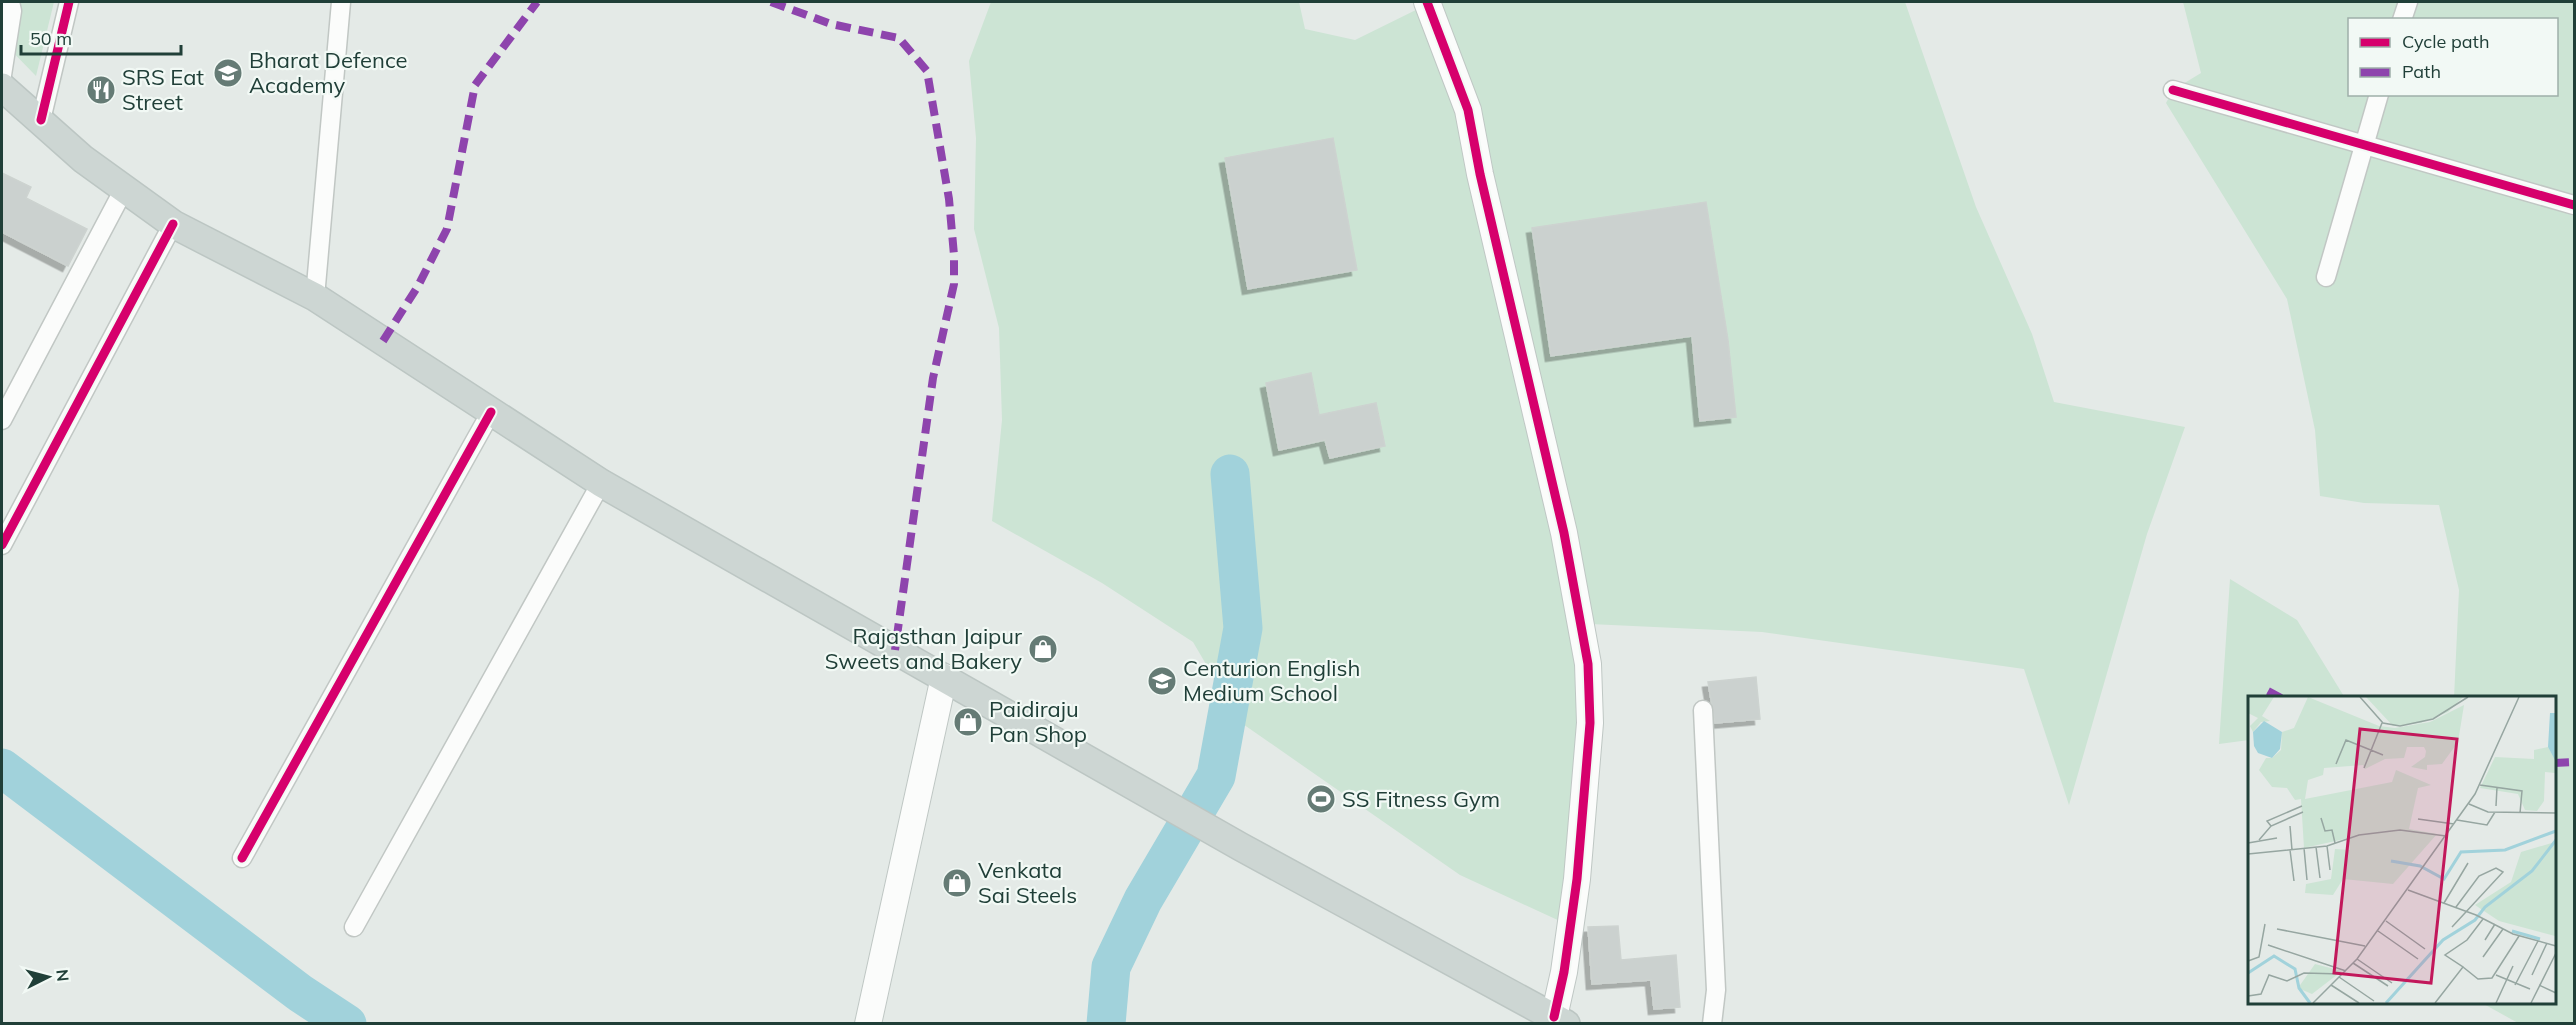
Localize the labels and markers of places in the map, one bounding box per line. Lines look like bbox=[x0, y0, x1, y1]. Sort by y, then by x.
place label: Bharat Defence Academy bbox=[249, 46, 408, 99]
school or university icon: Bharat Defence Academy bbox=[212, 57, 244, 89]
place label: SRS Eat Street bbox=[122, 63, 204, 116]
restaurant icon: SRS Eat Street bbox=[85, 74, 117, 106]
place label: Rajasthan Jaipur Sweets and Bakery bbox=[825, 622, 1022, 675]
shop icon: Rajasthan Jaipur Sweets and Bakery bbox=[1027, 633, 1059, 665]
place label: Centurion English Medium School bbox=[1183, 654, 1360, 707]
school or university icon: Centurion English Medium School bbox=[1146, 665, 1178, 697]
place label: Paidiraju Pan Shop bbox=[989, 695, 1087, 748]
shop icon: Paidiraju Pan Shop bbox=[952, 706, 984, 738]
sports icon: SS Fitness Gym bbox=[1305, 783, 1337, 815]
place label: SS Fitness Gym bbox=[1342, 785, 1500, 813]
place label: Venkata Sai Steels bbox=[978, 856, 1077, 909]
shop icon: Venkata Sai Steels bbox=[941, 867, 973, 899]

